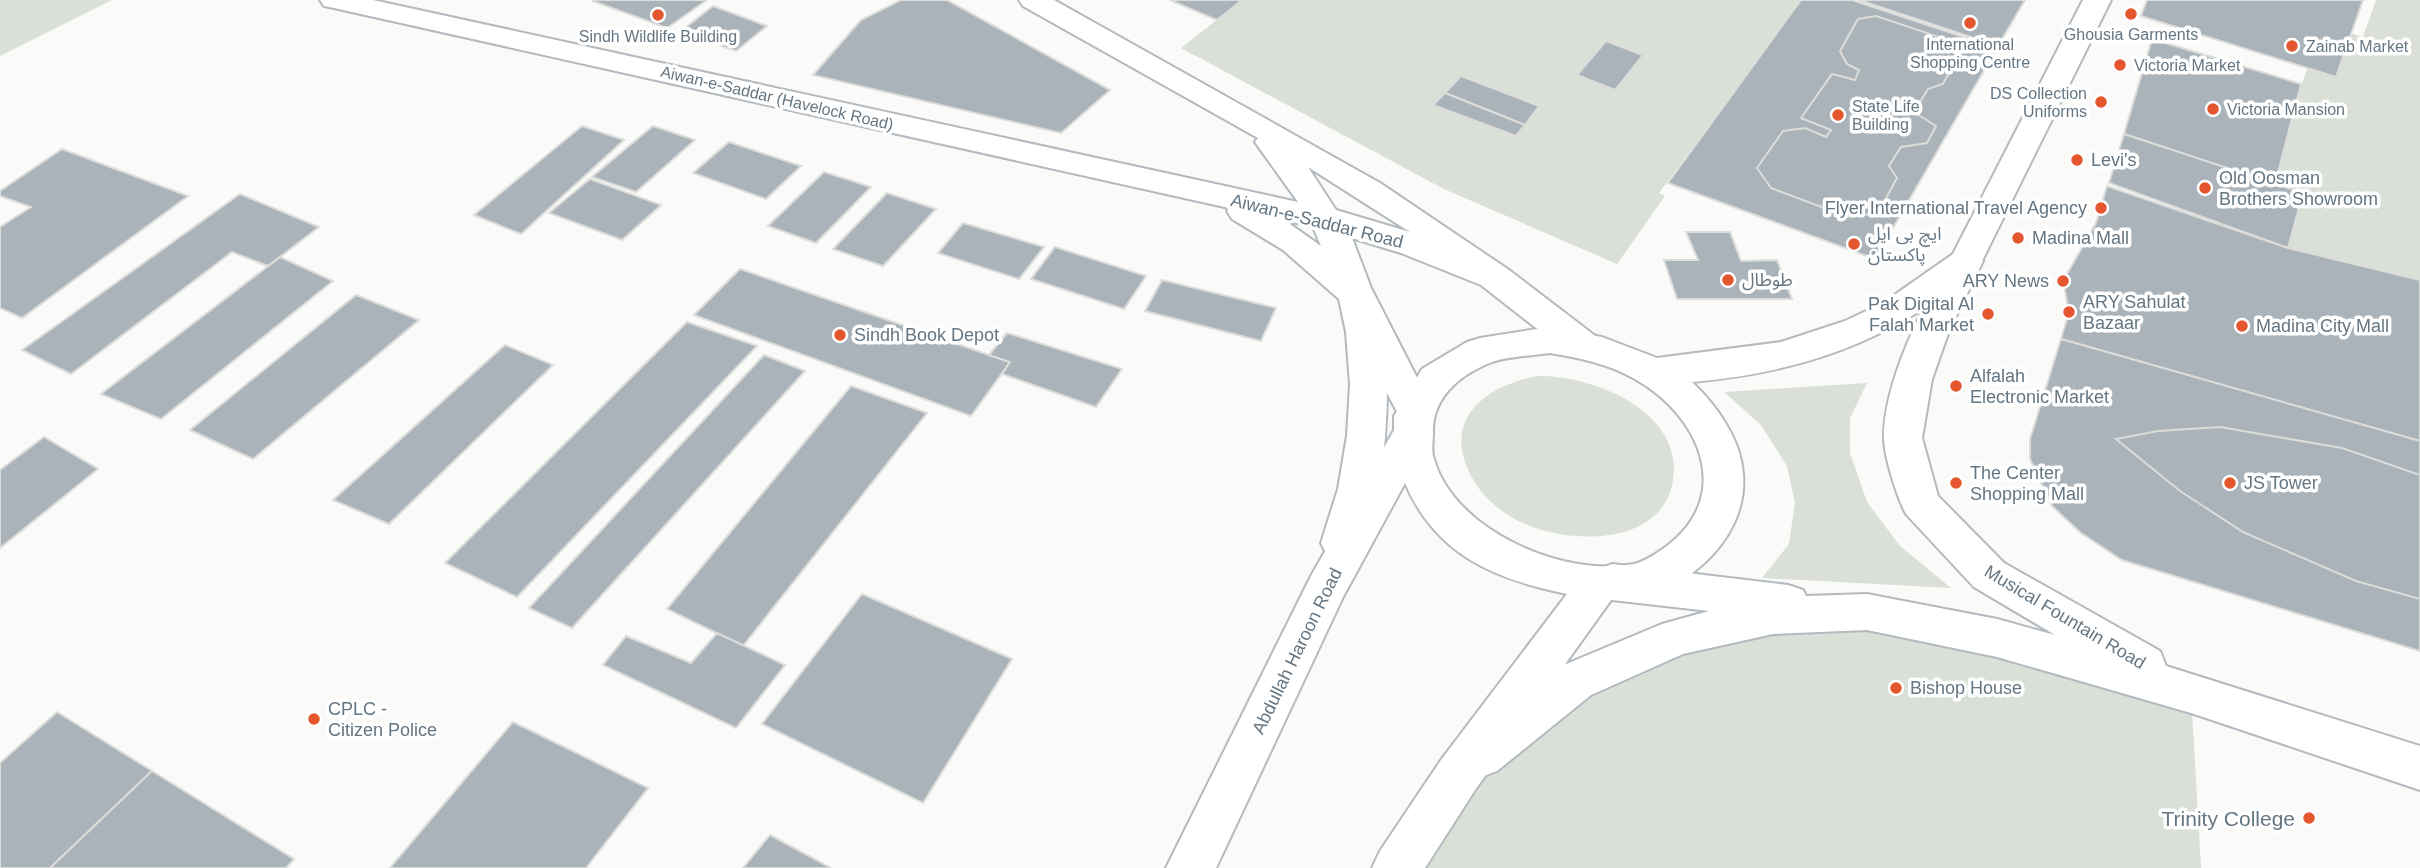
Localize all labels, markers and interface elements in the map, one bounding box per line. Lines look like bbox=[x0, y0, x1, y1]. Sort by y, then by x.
marker: Ghousia Garments bbox=[2123, 6, 2139, 22]
marker: Sindh Wildlife Building bbox=[650, 7, 666, 23]
marker: International Shopping Centre bbox=[1962, 15, 1978, 31]
place label: Ghousia Garments bbox=[2064, 26, 2198, 43]
place label: Sindh Wildlife Building bbox=[579, 28, 737, 45]
place label: International Shopping Centre bbox=[1910, 36, 2030, 71]
marker: Zainab Market bbox=[2284, 38, 2300, 54]
place label: Zainab Market bbox=[2306, 38, 2409, 55]
marker: Victoria Market bbox=[2112, 57, 2128, 73]
place label: Victoria Market bbox=[2134, 57, 2241, 74]
street label: Aiwan-e-Saddar (Havelock Road) bbox=[659, 63, 895, 133]
place label: DS Collection Uniforms bbox=[1990, 85, 2087, 120]
marker: DS Collection Uniforms bbox=[2093, 94, 2109, 110]
place label: State Life Building bbox=[1852, 98, 1920, 133]
marker: Victoria Mansion bbox=[2205, 101, 2221, 117]
place label: Victoria Mansion bbox=[2227, 101, 2345, 118]
marker: State Life Building bbox=[1830, 107, 1846, 123]
place label: Levi's bbox=[2091, 150, 2136, 170]
marker: Levi's bbox=[2069, 152, 2085, 168]
place label: Old Oosman Brothers Showroom bbox=[2219, 168, 2378, 209]
marker: Old Oosman Brothers Showroom bbox=[2197, 180, 2213, 196]
street label: Aiwan-e-Saddar Road bbox=[1229, 190, 1405, 252]
place label: Flyer International Travel Agency bbox=[1825, 198, 2087, 218]
marker: Flyer International Travel Agency bbox=[2093, 200, 2109, 216]
place label: ایچ بی ایل پاکستان bbox=[1868, 224, 1942, 266]
place label: Madina Mall bbox=[2032, 228, 2129, 248]
marker: Madina Mall bbox=[2010, 230, 2026, 246]
marker: ایچ بی ایل پاکستان bbox=[1846, 236, 1862, 252]
place label: طوطال bbox=[1742, 270, 1793, 291]
place label: ARY News bbox=[1963, 271, 2049, 291]
marker: طوطال bbox=[1720, 272, 1736, 288]
marker: ARY News bbox=[2055, 273, 2071, 289]
place label: ARY Sahulat Bazaar bbox=[2083, 292, 2185, 333]
place label: Pak Digital Al Falah Market bbox=[1868, 294, 1974, 335]
marker: ARY Sahulat Bazaar bbox=[2061, 304, 2077, 320]
marker: Pak Digital Al Falah Market bbox=[1980, 306, 1996, 322]
place label: Madina City Mall bbox=[2256, 316, 2389, 336]
marker: Madina City Mall bbox=[2234, 318, 2250, 334]
place label: Sindh Book Depot bbox=[854, 325, 999, 345]
marker: Sindh Book Depot bbox=[832, 327, 848, 343]
place label: Alfalah Electronic Market bbox=[1970, 366, 2109, 407]
marker: Alfalah Electronic Market bbox=[1948, 378, 1964, 394]
place label: The Center Shopping Mall bbox=[1970, 463, 2084, 504]
place label: JS Tower bbox=[2244, 473, 2318, 493]
marker: The Center Shopping Mall bbox=[1948, 475, 1964, 491]
marker: JS Tower bbox=[2222, 475, 2238, 491]
street label: Musical Fountain Road bbox=[1981, 561, 2149, 673]
street label: Abdullah Haroon Road bbox=[1248, 565, 1346, 737]
place label: Bishop House bbox=[1910, 678, 2022, 698]
marker: Bishop House bbox=[1888, 680, 1904, 696]
place label: CPLC - Citizen Police bbox=[328, 699, 437, 740]
marker: CPLC - Citizen Police bbox=[306, 711, 322, 727]
place label: Trinity College bbox=[2162, 807, 2295, 830]
marker: Trinity College bbox=[2301, 810, 2317, 826]

